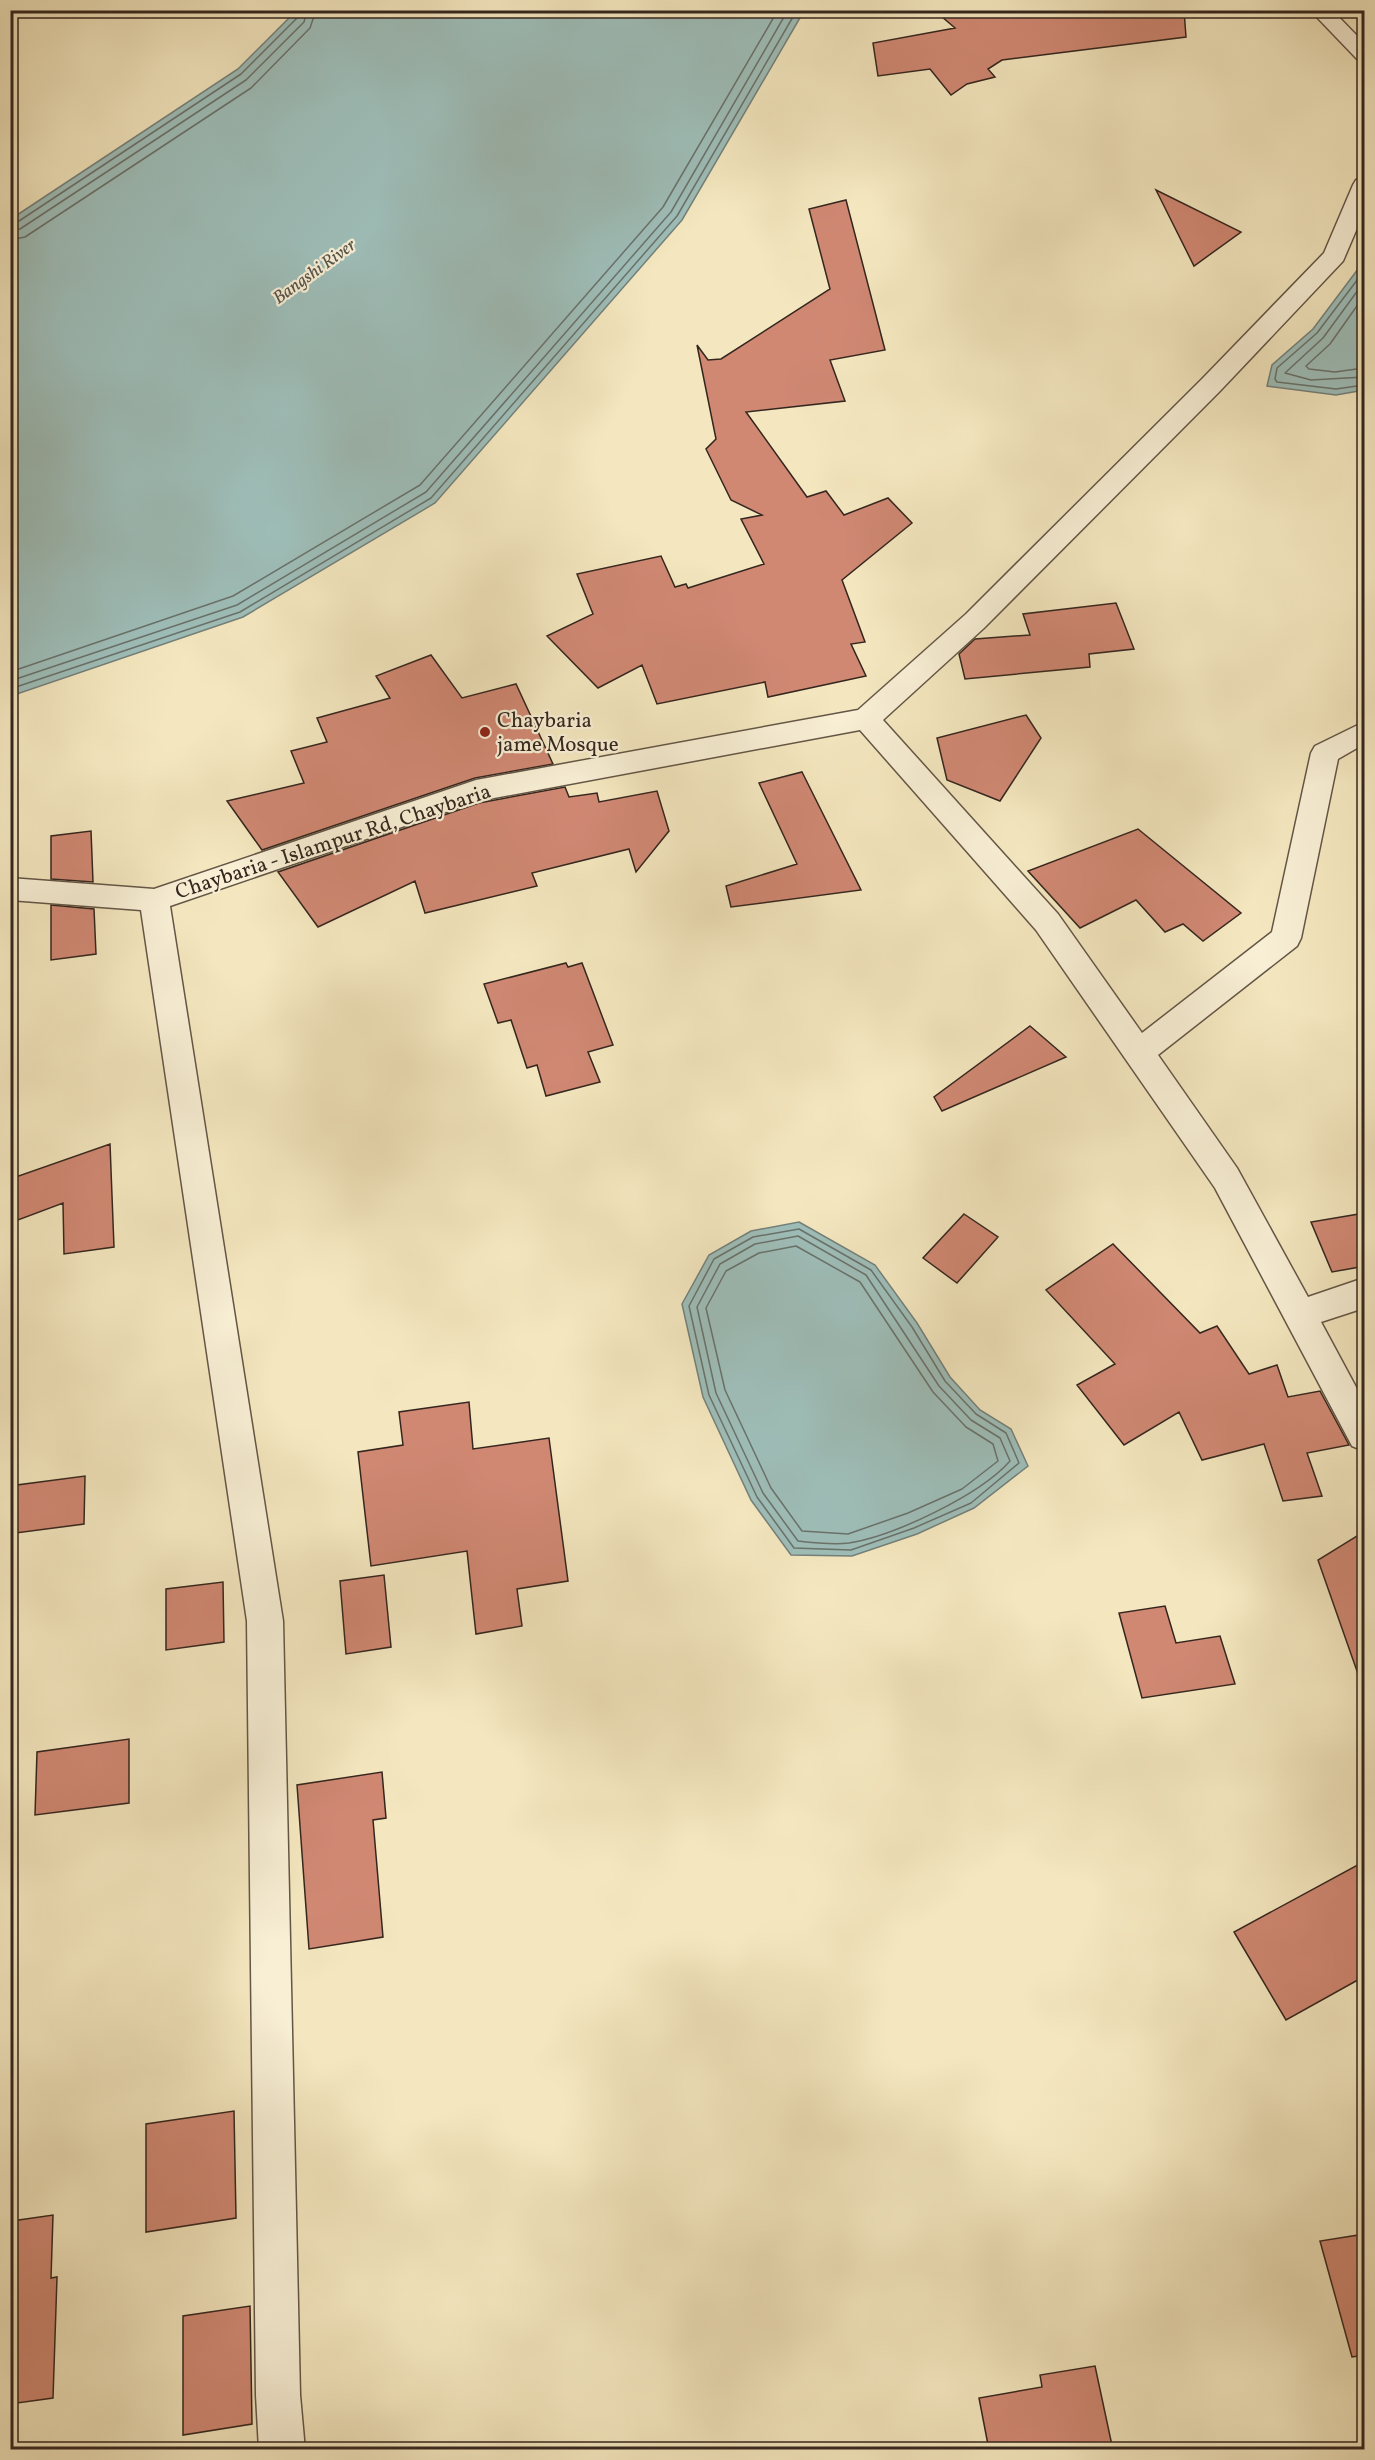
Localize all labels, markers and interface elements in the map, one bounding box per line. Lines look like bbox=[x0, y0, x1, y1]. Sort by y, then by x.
water label: Bangshi River bbox=[268, 233, 362, 311]
place label: Chaybaria jame Mosque bbox=[497, 707, 619, 760]
marker: Chaybaria jame Mosque bbox=[478, 725, 492, 739]
street label: Chaybaria - Islampur Rd, Chaybaria bbox=[172, 778, 495, 907]

